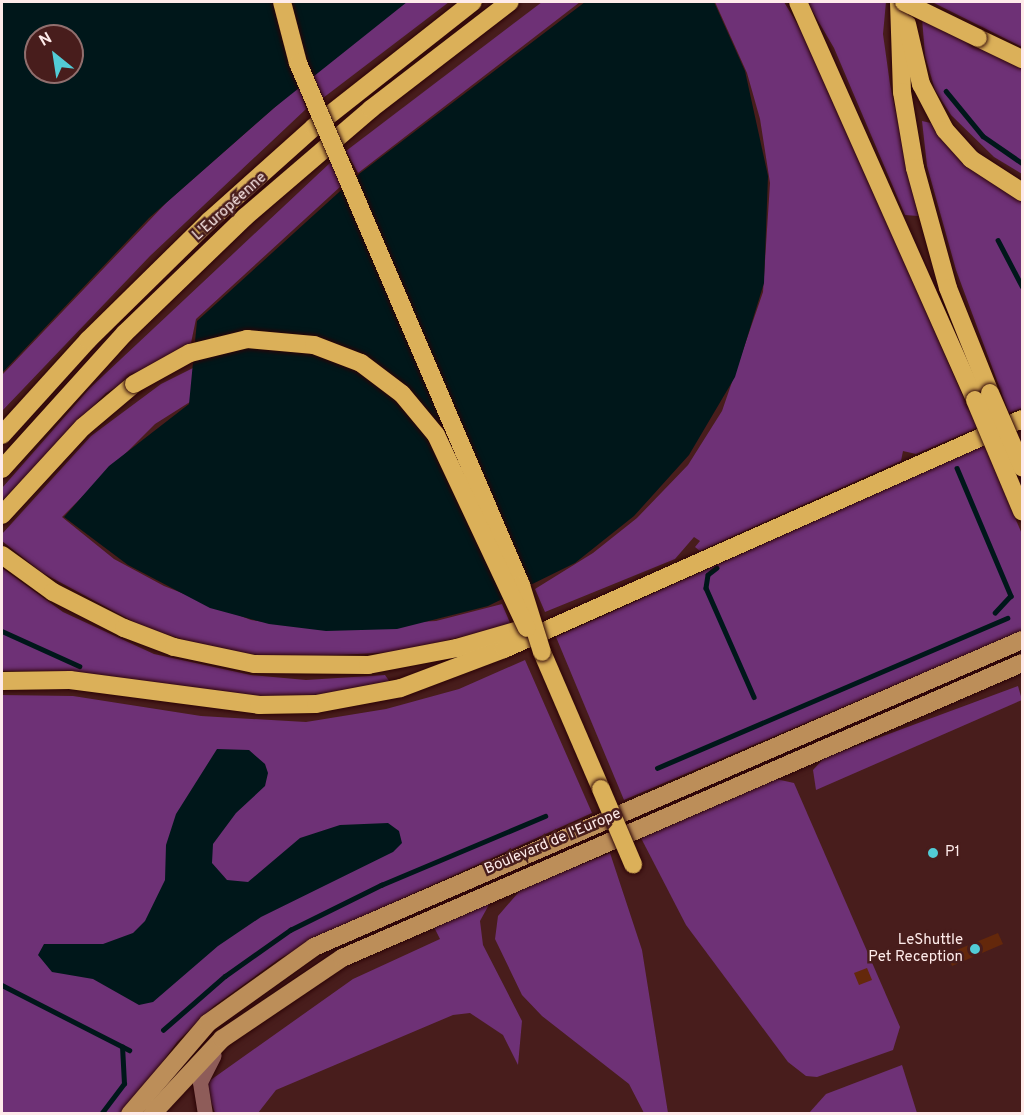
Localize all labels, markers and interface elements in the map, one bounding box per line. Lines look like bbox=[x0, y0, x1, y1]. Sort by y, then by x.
north arrow bbox=[24, 24, 84, 84]
text: N bbox=[36, 29, 56, 52]
street label: L'Européenne bbox=[189, 169, 271, 245]
street label: Boulevard de l'Europe bbox=[482, 805, 624, 879]
place label: P1 bbox=[945, 844, 960, 862]
marker: P1 bbox=[926, 846, 940, 860]
place label: LeShuttle Pet Reception bbox=[868, 931, 963, 966]
marker: LeShuttle Pet Reception bbox=[968, 942, 982, 956]

